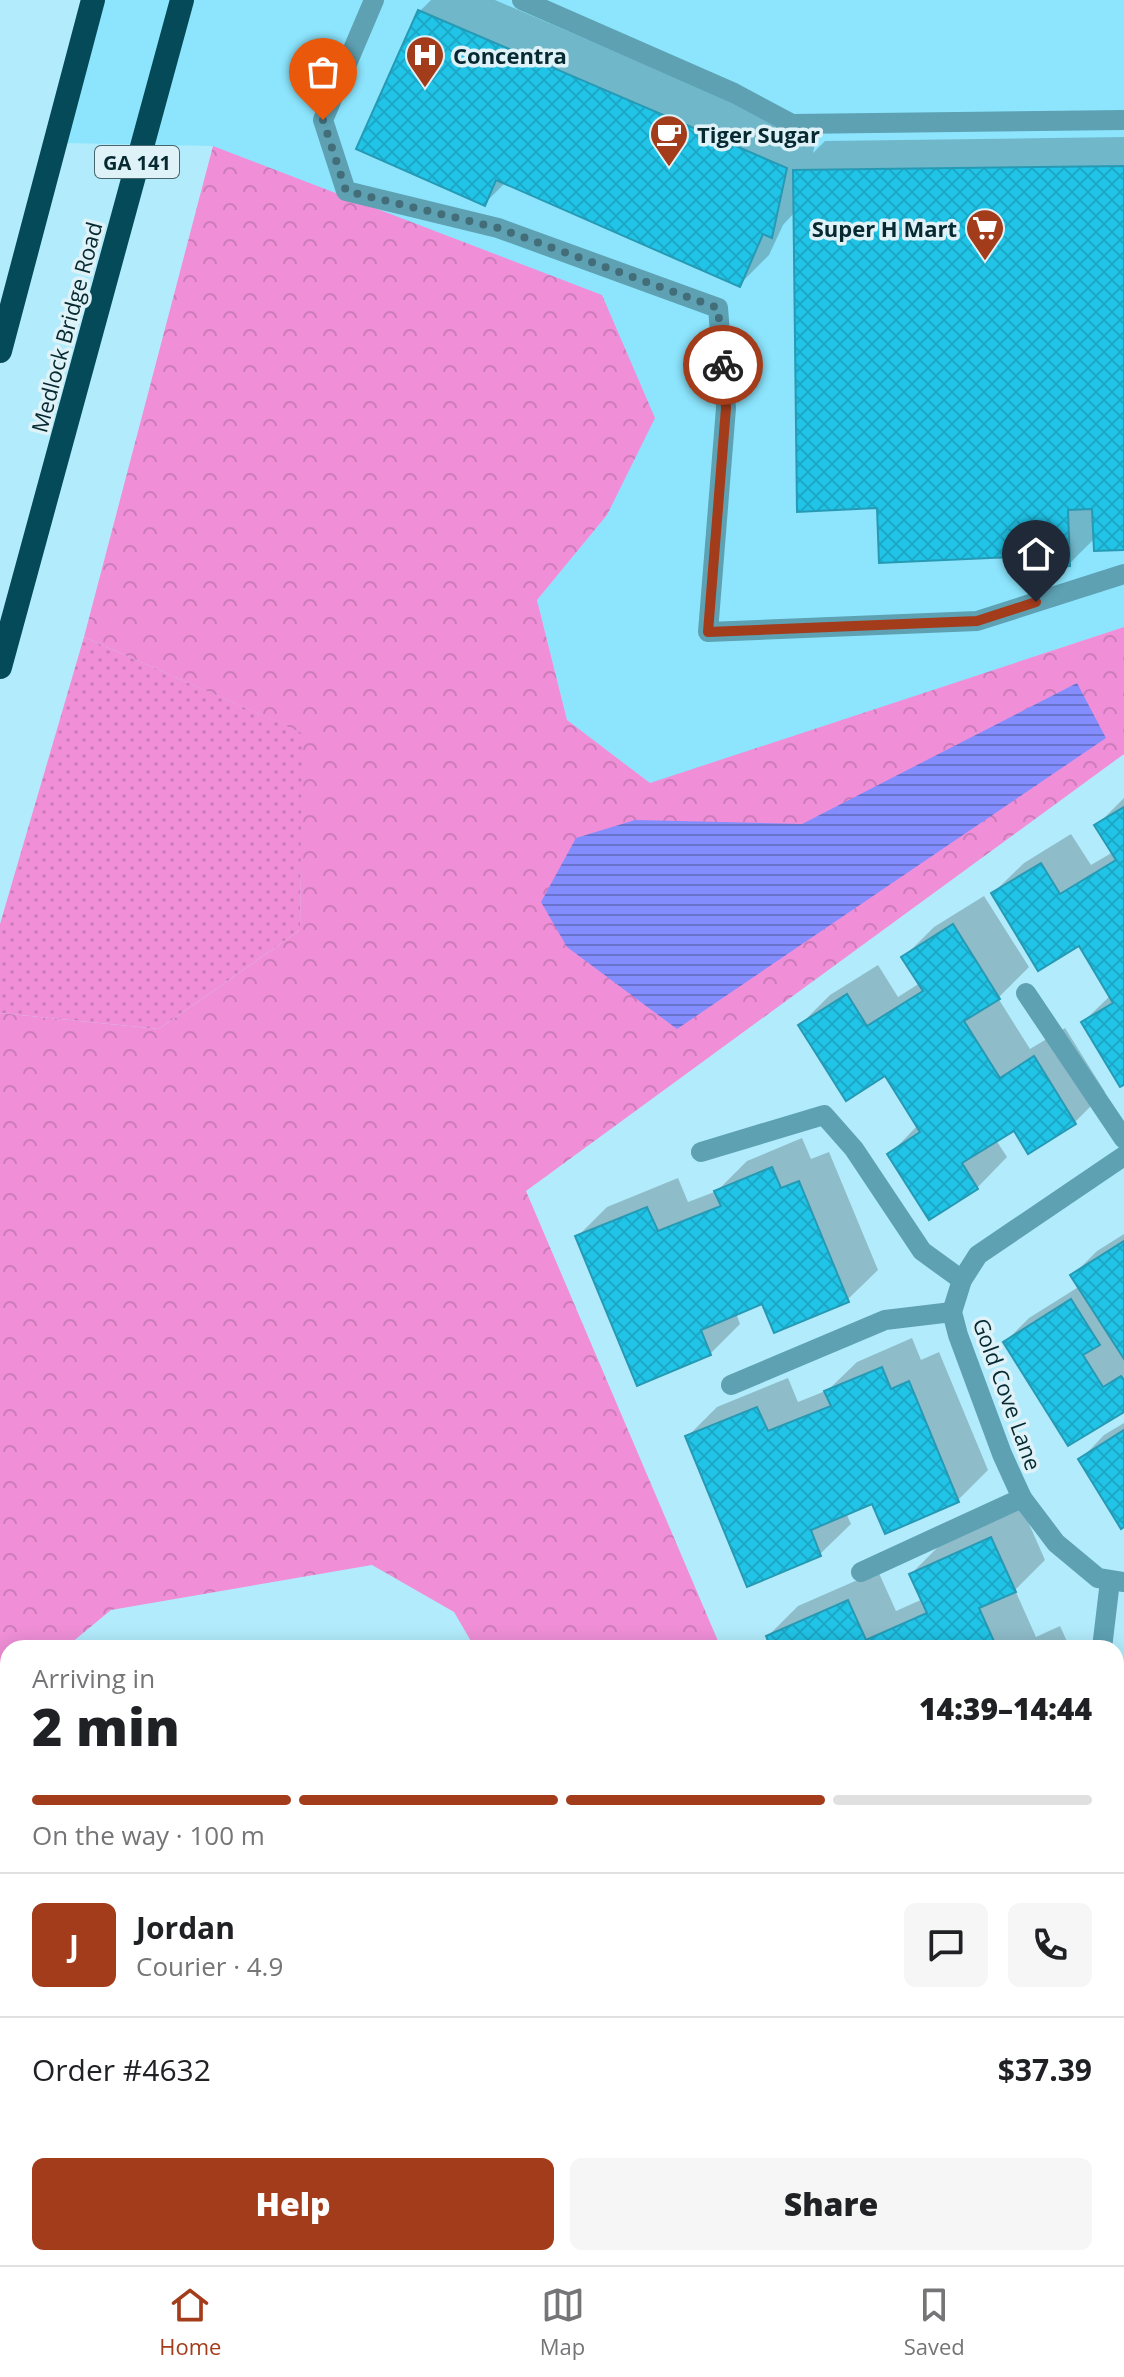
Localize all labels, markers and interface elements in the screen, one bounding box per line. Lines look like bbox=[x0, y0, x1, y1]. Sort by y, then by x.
hospital icon: Concentra bbox=[404, 34, 446, 89]
pin bbox=[289, 38, 357, 120]
place label: Concentra bbox=[453, 40, 567, 70]
icon: bag bbox=[301, 50, 345, 94]
cafe icon: Tiger Sugar bbox=[648, 113, 690, 168]
place label: Tiger Sugar bbox=[697, 119, 820, 149]
road number: GA 141 bbox=[95, 146, 179, 178]
supermarket icon: Super H Mart bbox=[964, 207, 1006, 262]
place label: Super H Mart bbox=[812, 213, 957, 243]
street label: Medlock Bridge Road bbox=[23, 218, 109, 436]
courier bbox=[683, 325, 763, 405]
icon: bike bbox=[701, 343, 745, 387]
pin bbox=[1002, 520, 1070, 602]
icon: home bbox=[1014, 532, 1058, 576]
street label: Gold Cove Lane bbox=[967, 1314, 1049, 1474]
text: Arriving in bbox=[32, 1660, 155, 1696]
text: 14:39–14:44 bbox=[919, 1688, 1092, 1729]
text: 2 min bbox=[32, 1690, 180, 1761]
text: On the way · 100 m bbox=[32, 1817, 265, 1853]
button: chat bbox=[904, 1903, 988, 1987]
button: phone bbox=[1008, 1903, 1092, 1987]
text: Jordan bbox=[136, 1907, 235, 1948]
text: J bbox=[69, 1925, 79, 1966]
text: Courier · 4.9 bbox=[136, 1948, 283, 1984]
text: Order #4632 bbox=[32, 2049, 211, 2090]
text: $37.39 bbox=[998, 2049, 1092, 2090]
button: Help bbox=[32, 2158, 554, 2250]
button: Share bbox=[570, 2158, 1092, 2250]
tab: Home bbox=[159, 2283, 221, 2361]
tab: Map bbox=[540, 2283, 585, 2361]
tab: Saved bbox=[904, 2283, 965, 2361]

